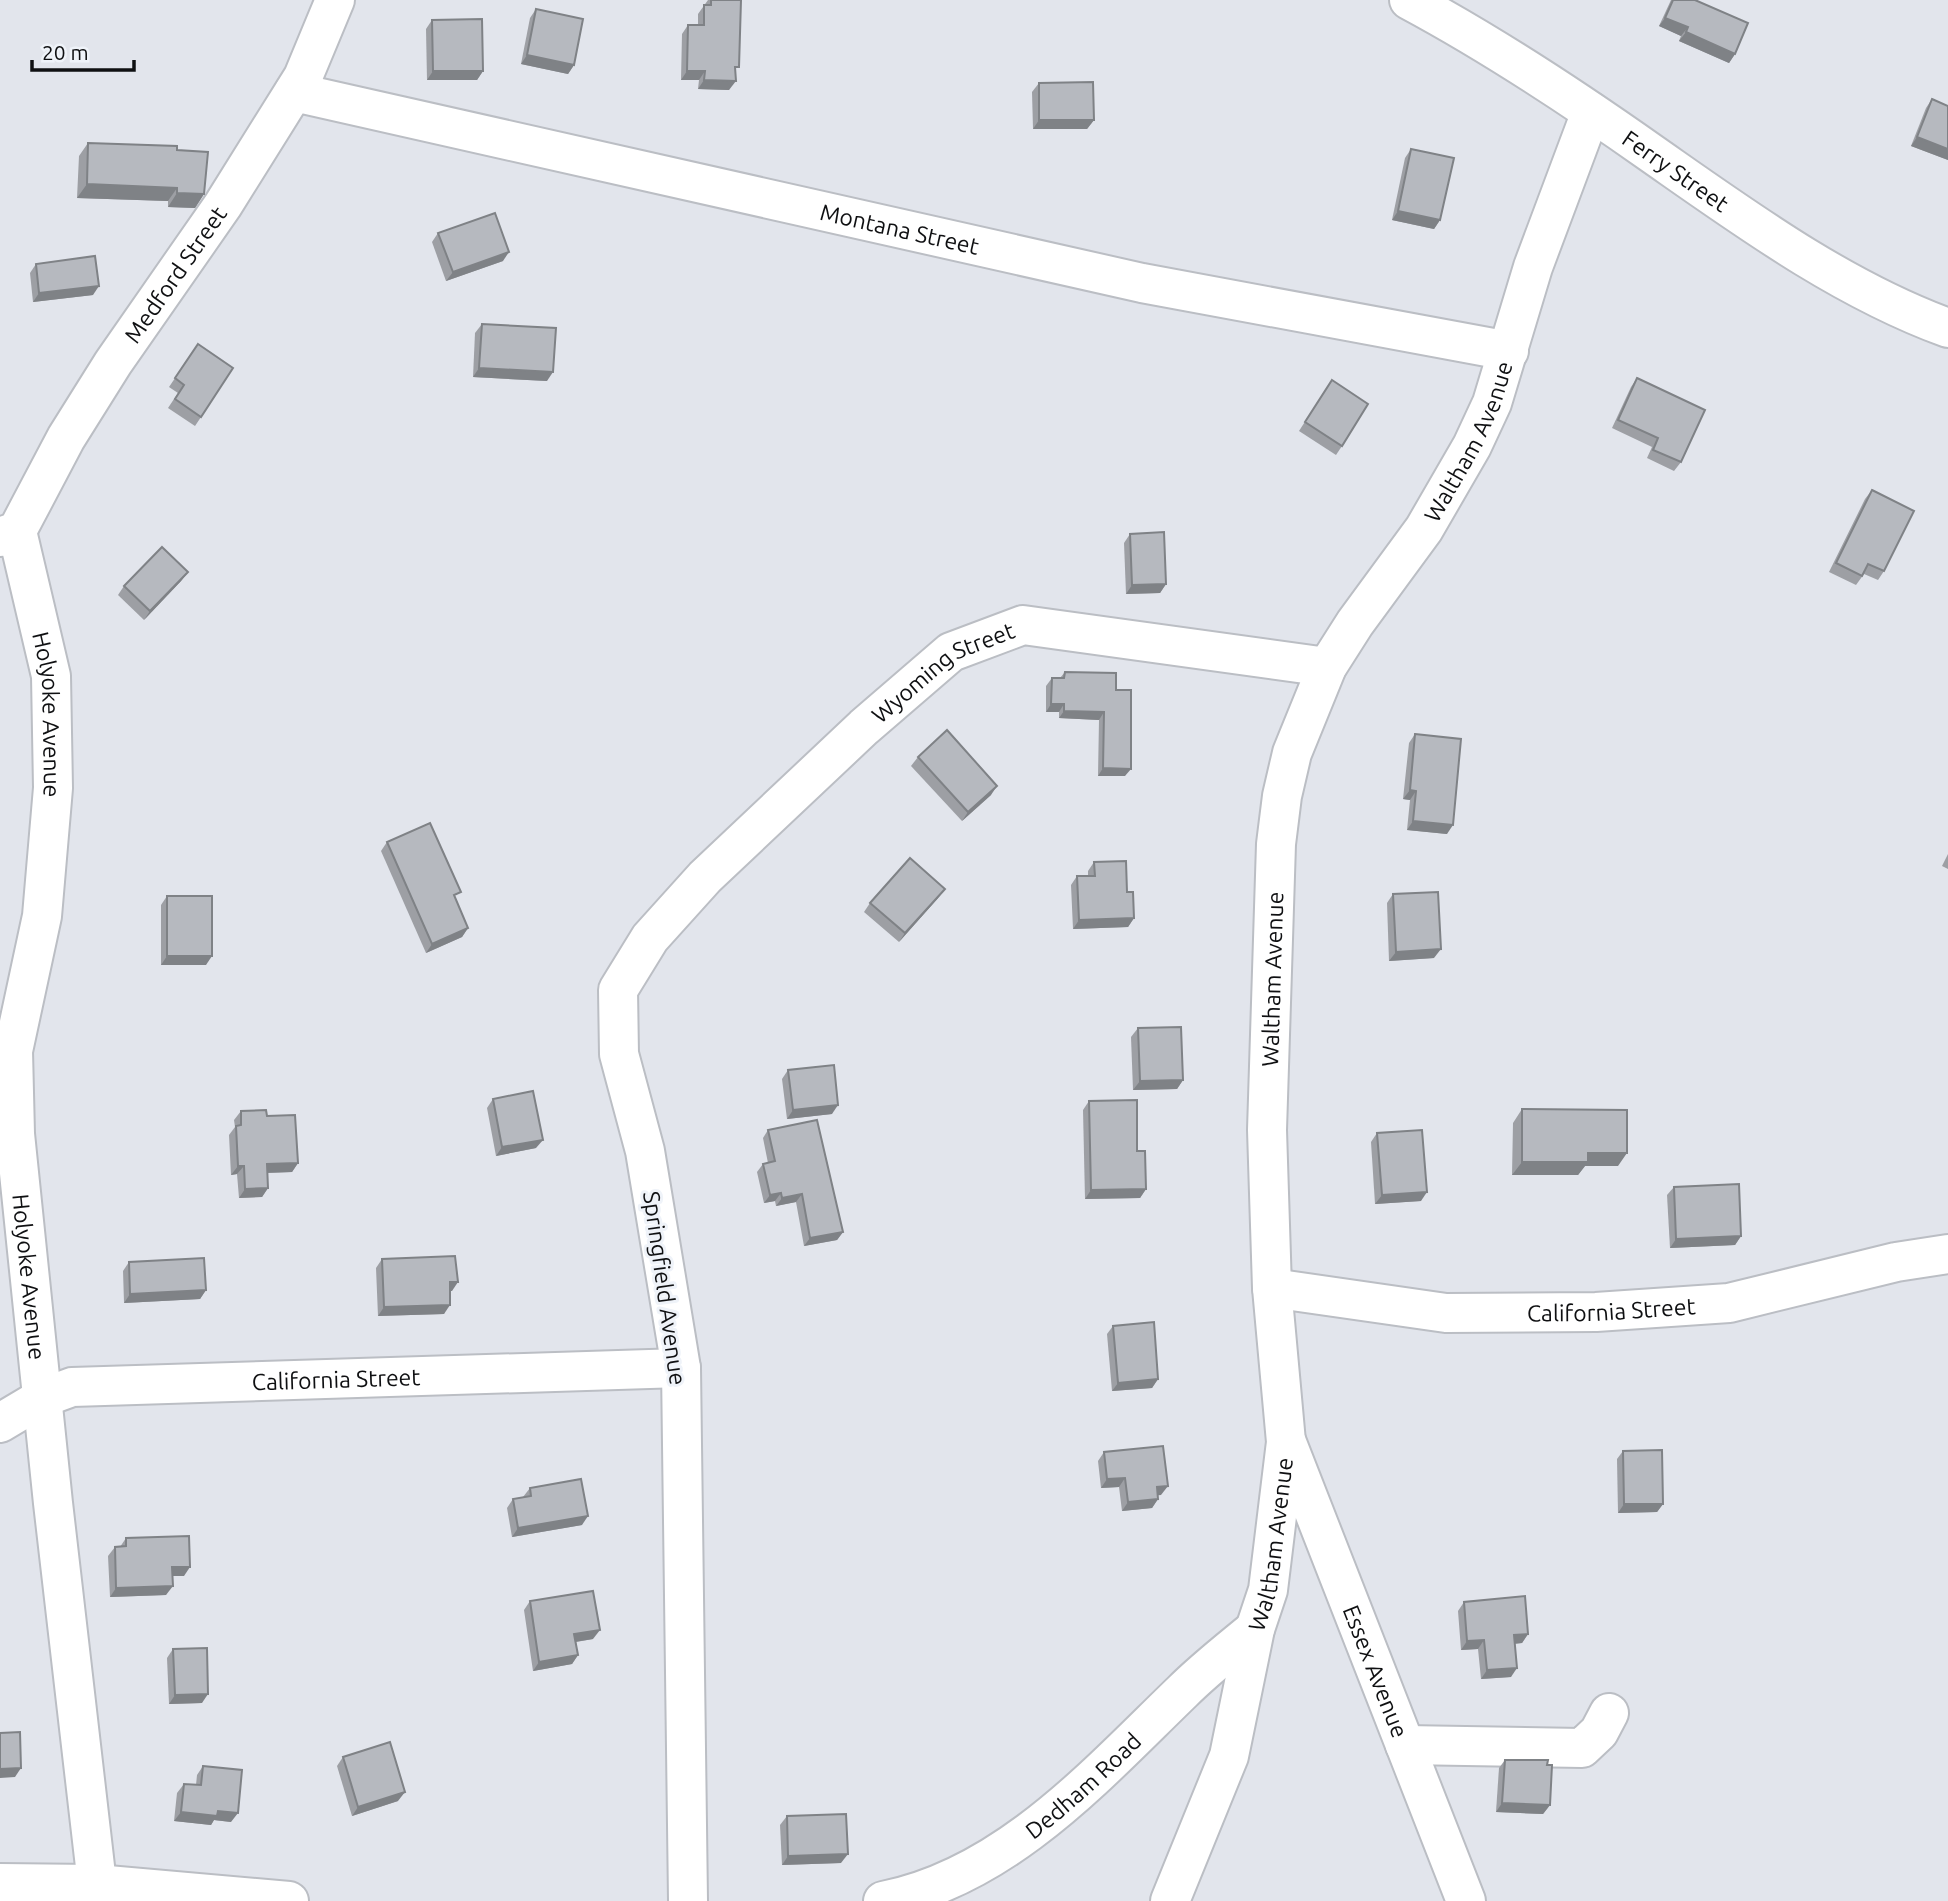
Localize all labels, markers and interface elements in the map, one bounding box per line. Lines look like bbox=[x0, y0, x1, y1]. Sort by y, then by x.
scale bar bbox=[32, 28, 133, 72]
text: 20 m bbox=[42, 40, 89, 64]
street label: Ferry Street bbox=[1618, 125, 1734, 216]
street label: Montana Street bbox=[818, 198, 982, 258]
street label: Medford Street bbox=[119, 201, 231, 347]
street label: Waltham Avenue bbox=[1419, 358, 1516, 526]
street label: Wyoming Street bbox=[867, 617, 1018, 727]
street label: Holyoke Avenue bbox=[28, 629, 66, 798]
street label: Waltham Avenue bbox=[1256, 891, 1287, 1067]
street label: Springfield Avenue bbox=[639, 1189, 691, 1387]
street label: Holyoke Avenue bbox=[9, 1192, 51, 1361]
street label: California Street bbox=[1527, 1293, 1696, 1325]
street label: California Street bbox=[251, 1364, 421, 1394]
street label: Waltham Avenue bbox=[1243, 1456, 1297, 1634]
street label: Essex Avenue bbox=[1339, 1601, 1413, 1741]
street label: Dedham Road bbox=[1020, 1728, 1145, 1843]

